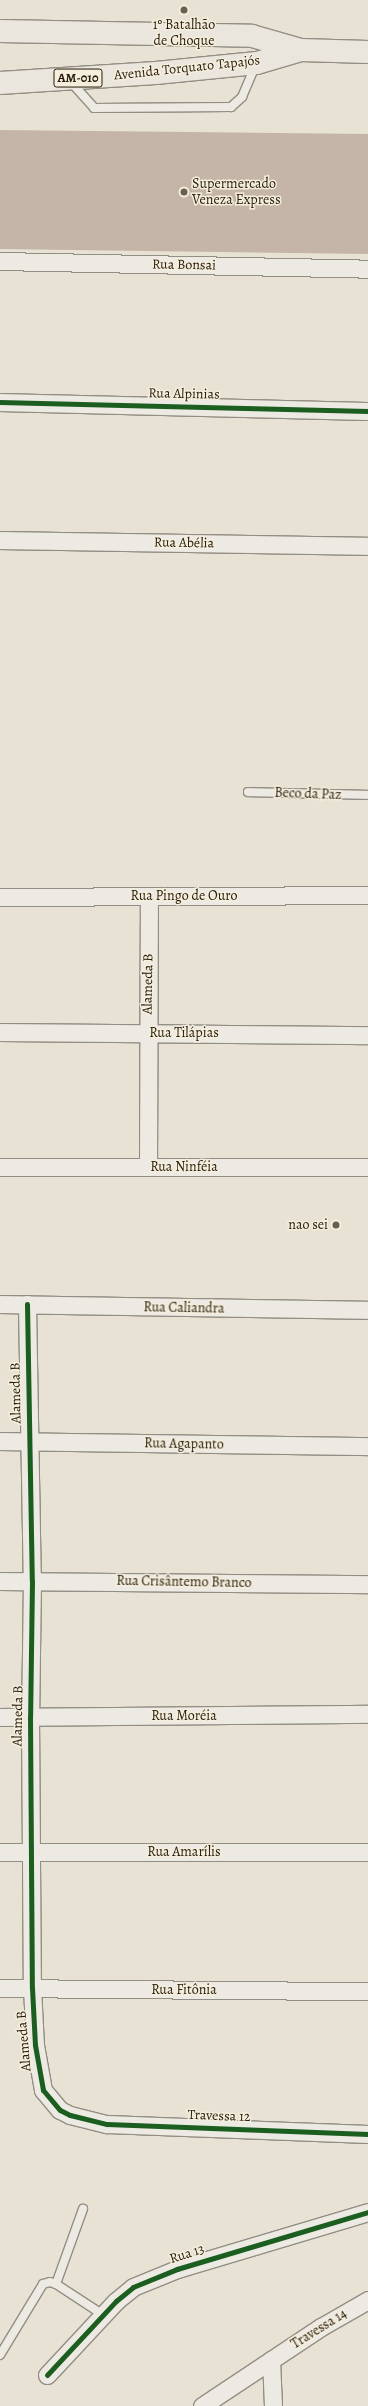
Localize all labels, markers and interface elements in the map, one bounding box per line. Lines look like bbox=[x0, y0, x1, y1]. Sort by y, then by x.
marker: 1º Batalhão de Choque bbox=[179, 5, 189, 15]
place label: 1º Batalhão de Choque bbox=[153, 17, 215, 50]
street label: Avenida Torquato Tapajós bbox=[113, 52, 261, 84]
road number: AM-010 bbox=[53, 67, 103, 89]
place label: Supermercado Veneza Express bbox=[192, 176, 281, 208]
marker: Supermercado Veneza Express bbox=[179, 187, 189, 197]
street label: Rua Bonsai bbox=[152, 256, 216, 274]
street label: Rua Alpinias bbox=[148, 385, 220, 403]
street label: Rua Abélia bbox=[154, 534, 214, 552]
street label: Beco da Paz bbox=[274, 784, 342, 804]
street label: Rua Pingo de Ouro bbox=[131, 888, 237, 904]
street label: Alameda B bbox=[139, 953, 157, 1015]
street label: Rua Tilápias bbox=[149, 1025, 219, 1041]
street label: Rua Ninféia bbox=[150, 1159, 218, 1175]
place label: nao sei bbox=[288, 1217, 328, 1233]
marker: nao sei bbox=[331, 1220, 341, 1230]
street label: Rua Caliandra bbox=[143, 1299, 225, 1317]
street label: Alameda B bbox=[7, 1362, 25, 1424]
street label: Rua Agapanto bbox=[144, 1435, 224, 1453]
street label: Rua Crisântemo Branco bbox=[116, 1572, 252, 1592]
street label: Alameda B bbox=[9, 1685, 27, 1747]
street label: Rua Moréia bbox=[151, 1708, 217, 1724]
street label: Rua Amarílis bbox=[147, 1844, 221, 1860]
street label: Rua Fitônia bbox=[151, 1982, 217, 1998]
street label: Alameda B bbox=[13, 2010, 35, 2072]
street label: Travessa 12 bbox=[187, 2107, 251, 2125]
street label: Rua 13 bbox=[167, 2241, 207, 2267]
street label: Travessa 14 bbox=[288, 2305, 350, 2353]

